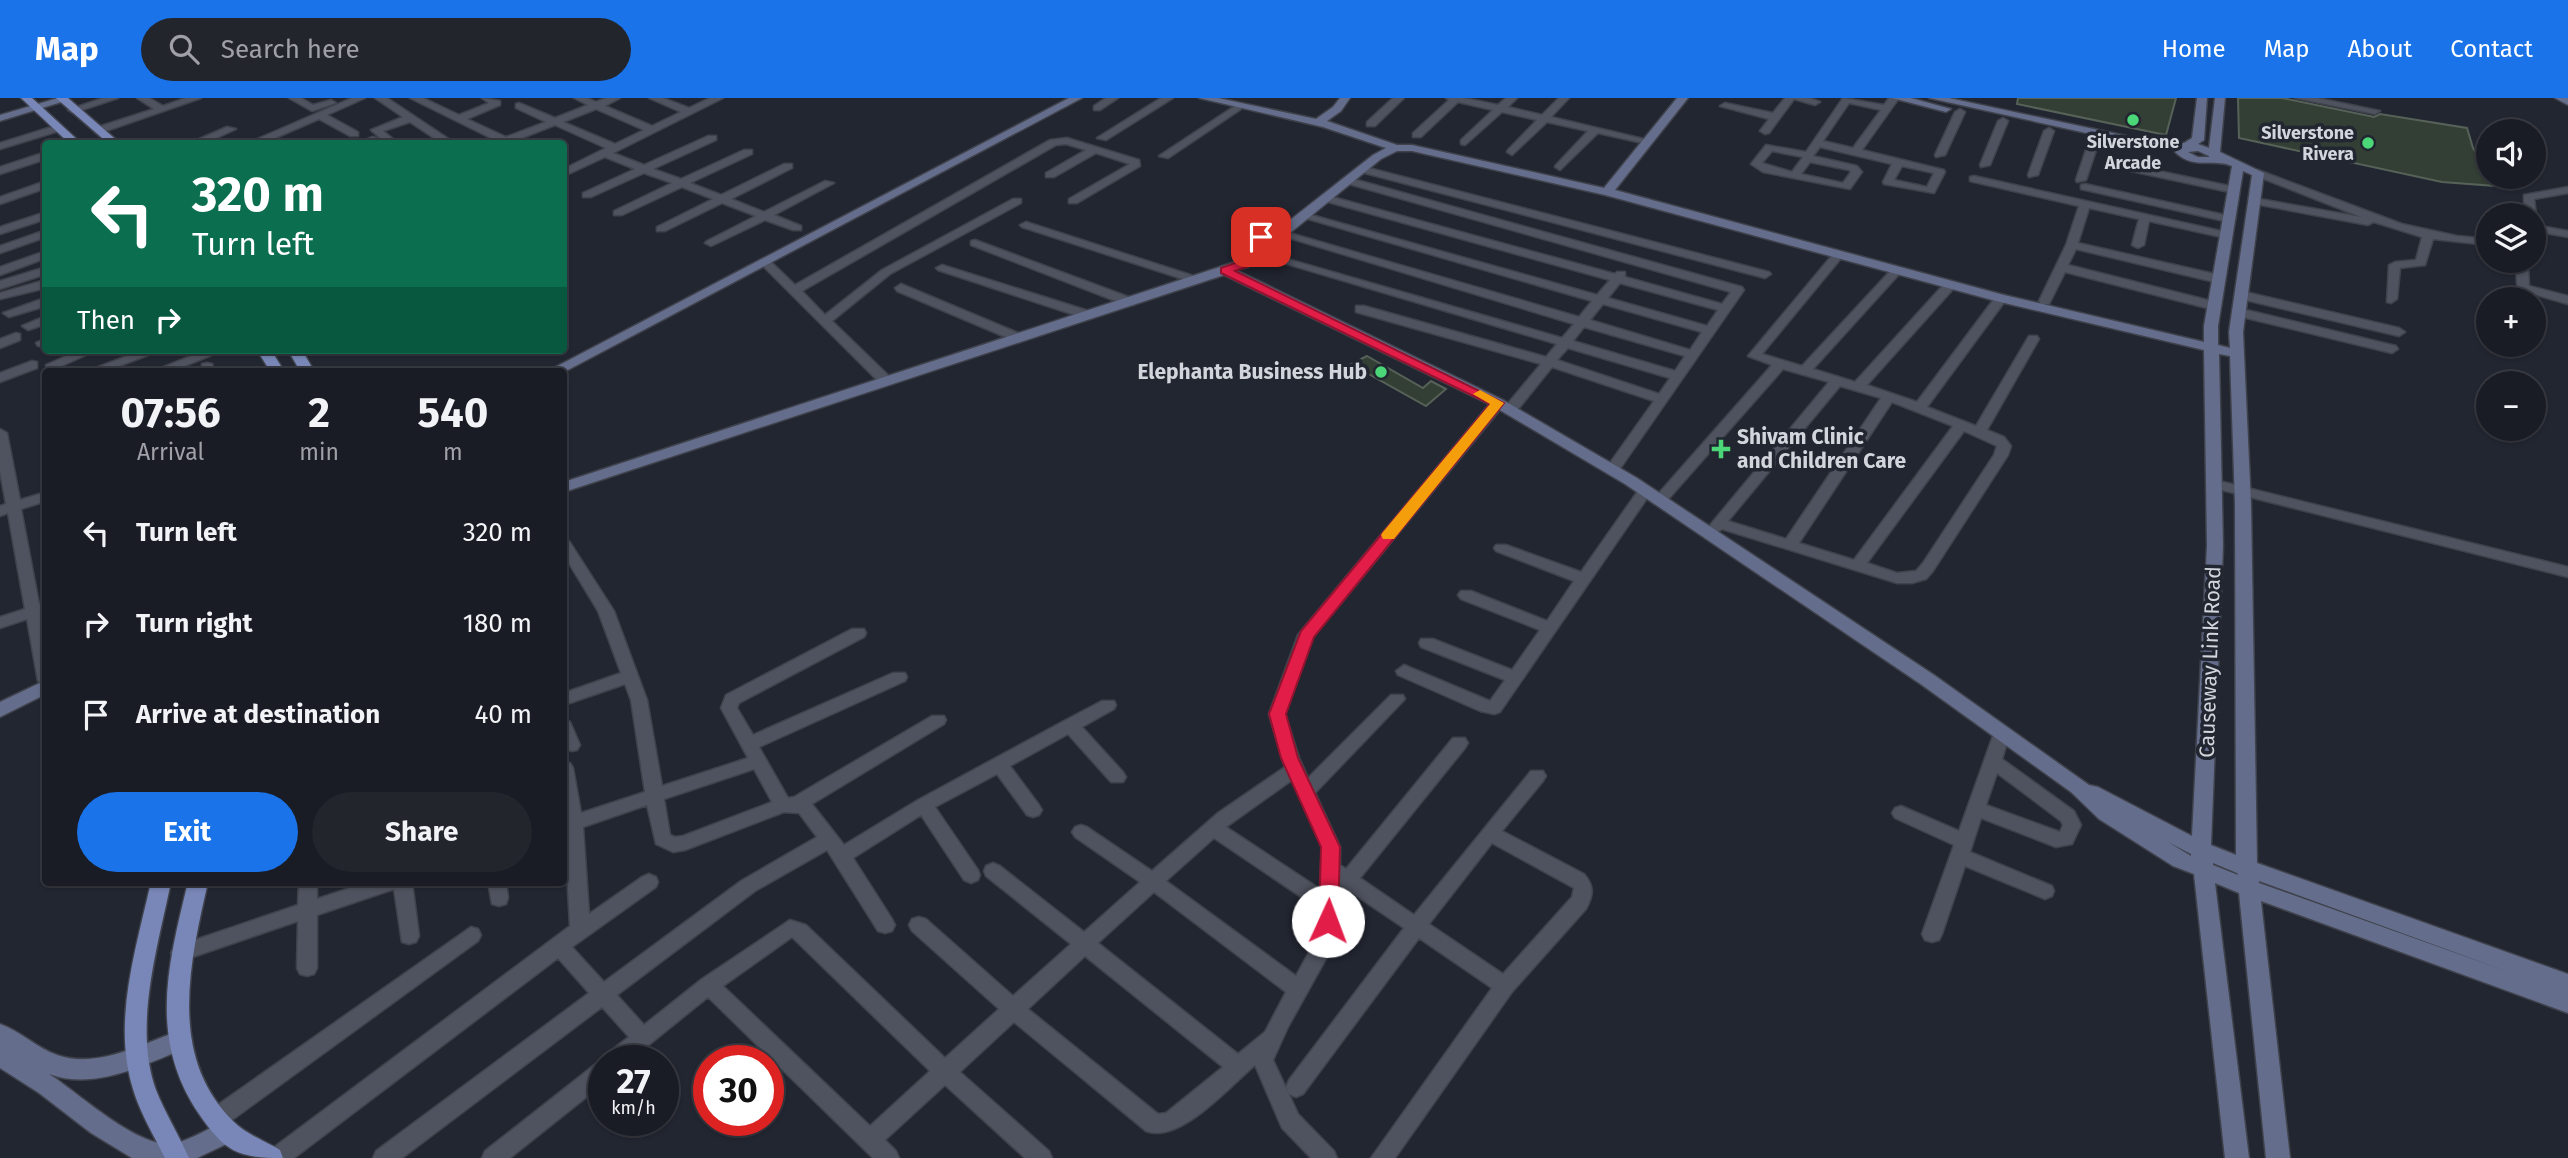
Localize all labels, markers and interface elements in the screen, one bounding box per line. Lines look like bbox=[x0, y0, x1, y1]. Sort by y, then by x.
search box bbox=[141, 18, 631, 81]
text: Map bbox=[35, 29, 99, 69]
icon: search bbox=[165, 30, 203, 68]
text: Search here bbox=[221, 34, 360, 65]
text: Home bbox=[2162, 35, 2226, 63]
text: Map bbox=[2264, 35, 2310, 63]
text: About bbox=[2348, 35, 2412, 63]
text: Contact bbox=[2450, 35, 2533, 63]
marker: Silverstone Arcade bbox=[2125, 112, 2141, 128]
map controls bbox=[2476, 119, 2546, 441]
button: sound bbox=[2476, 119, 2546, 189]
place label: Silverstone Rivera bbox=[2261, 122, 2354, 165]
place label: Silverstone Arcade bbox=[2087, 131, 2179, 174]
marker: Silverstone Rivera bbox=[2360, 135, 2376, 151]
text: 320 m bbox=[192, 165, 324, 224]
icon: left bbox=[77, 168, 168, 259]
button: layers bbox=[2476, 203, 2546, 273]
pin bbox=[1231, 207, 1291, 267]
icon: arrive bbox=[1242, 218, 1280, 256]
text: Turn left bbox=[192, 225, 314, 263]
button: + bbox=[2476, 287, 2546, 357]
icon: right bbox=[149, 301, 187, 339]
text: Then bbox=[77, 305, 135, 336]
place label: Elephanta Business Hub bbox=[1137, 359, 1367, 385]
marker: Elephanta Business Hub bbox=[1373, 364, 1389, 380]
button: − bbox=[2476, 371, 2546, 441]
text: 07:56 bbox=[121, 388, 221, 438]
text: 2 bbox=[308, 388, 330, 438]
text: 540 bbox=[418, 388, 488, 438]
place label: Shivam Clinic and Children Care bbox=[1737, 424, 1906, 474]
text: Arrival bbox=[137, 438, 204, 466]
text: min bbox=[299, 438, 339, 466]
text: m bbox=[443, 438, 463, 466]
marker: Shivam Clinic and Children Care bbox=[1711, 439, 1731, 459]
icon: left bbox=[77, 514, 115, 552]
text: Turn left bbox=[136, 517, 237, 548]
text: 320 m bbox=[463, 517, 532, 548]
street label: Causeway Link Road bbox=[2194, 566, 2226, 758]
icon: right bbox=[77, 605, 115, 643]
text: Turn right bbox=[136, 608, 253, 639]
text: 180 m bbox=[463, 608, 532, 639]
icon: arrive bbox=[77, 696, 115, 734]
text: Arrive at destination bbox=[136, 699, 380, 730]
text: 40 m bbox=[474, 699, 532, 730]
button: Exit bbox=[77, 792, 298, 872]
button: Share bbox=[312, 792, 532, 872]
position arrow bbox=[1291, 884, 1365, 958]
speed limit sign: 30 bbox=[693, 1045, 784, 1136]
text: 27 bbox=[616, 1060, 651, 1102]
text: km/h bbox=[611, 1097, 656, 1119]

